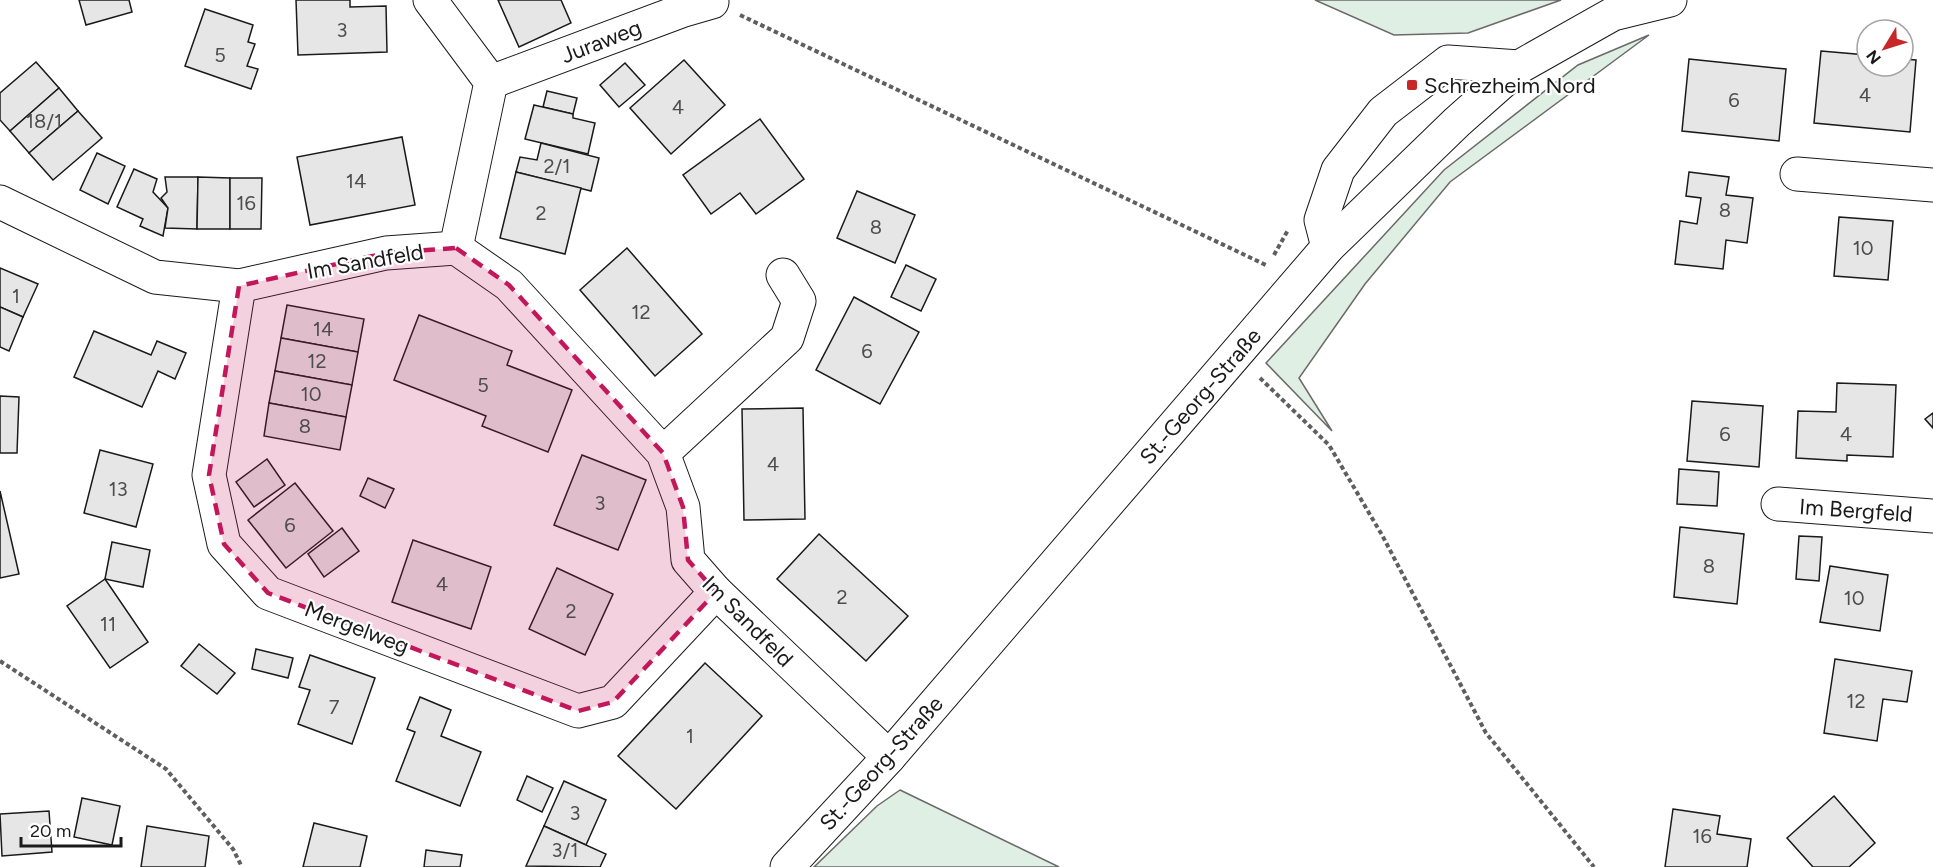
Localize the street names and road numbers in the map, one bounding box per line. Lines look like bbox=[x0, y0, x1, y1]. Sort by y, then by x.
street label: Juraweg bbox=[557, 14, 645, 69]
street label: Im Sandfeld bbox=[305, 238, 425, 285]
street label: St.-Georg-Straße bbox=[1134, 323, 1267, 470]
street label: Im Bergfeld bbox=[1798, 493, 1914, 528]
street label: Im Sandfeld bbox=[696, 570, 799, 673]
street label: Mergelweg bbox=[301, 595, 413, 660]
street label: St.-Georg-Straße bbox=[814, 691, 949, 836]

